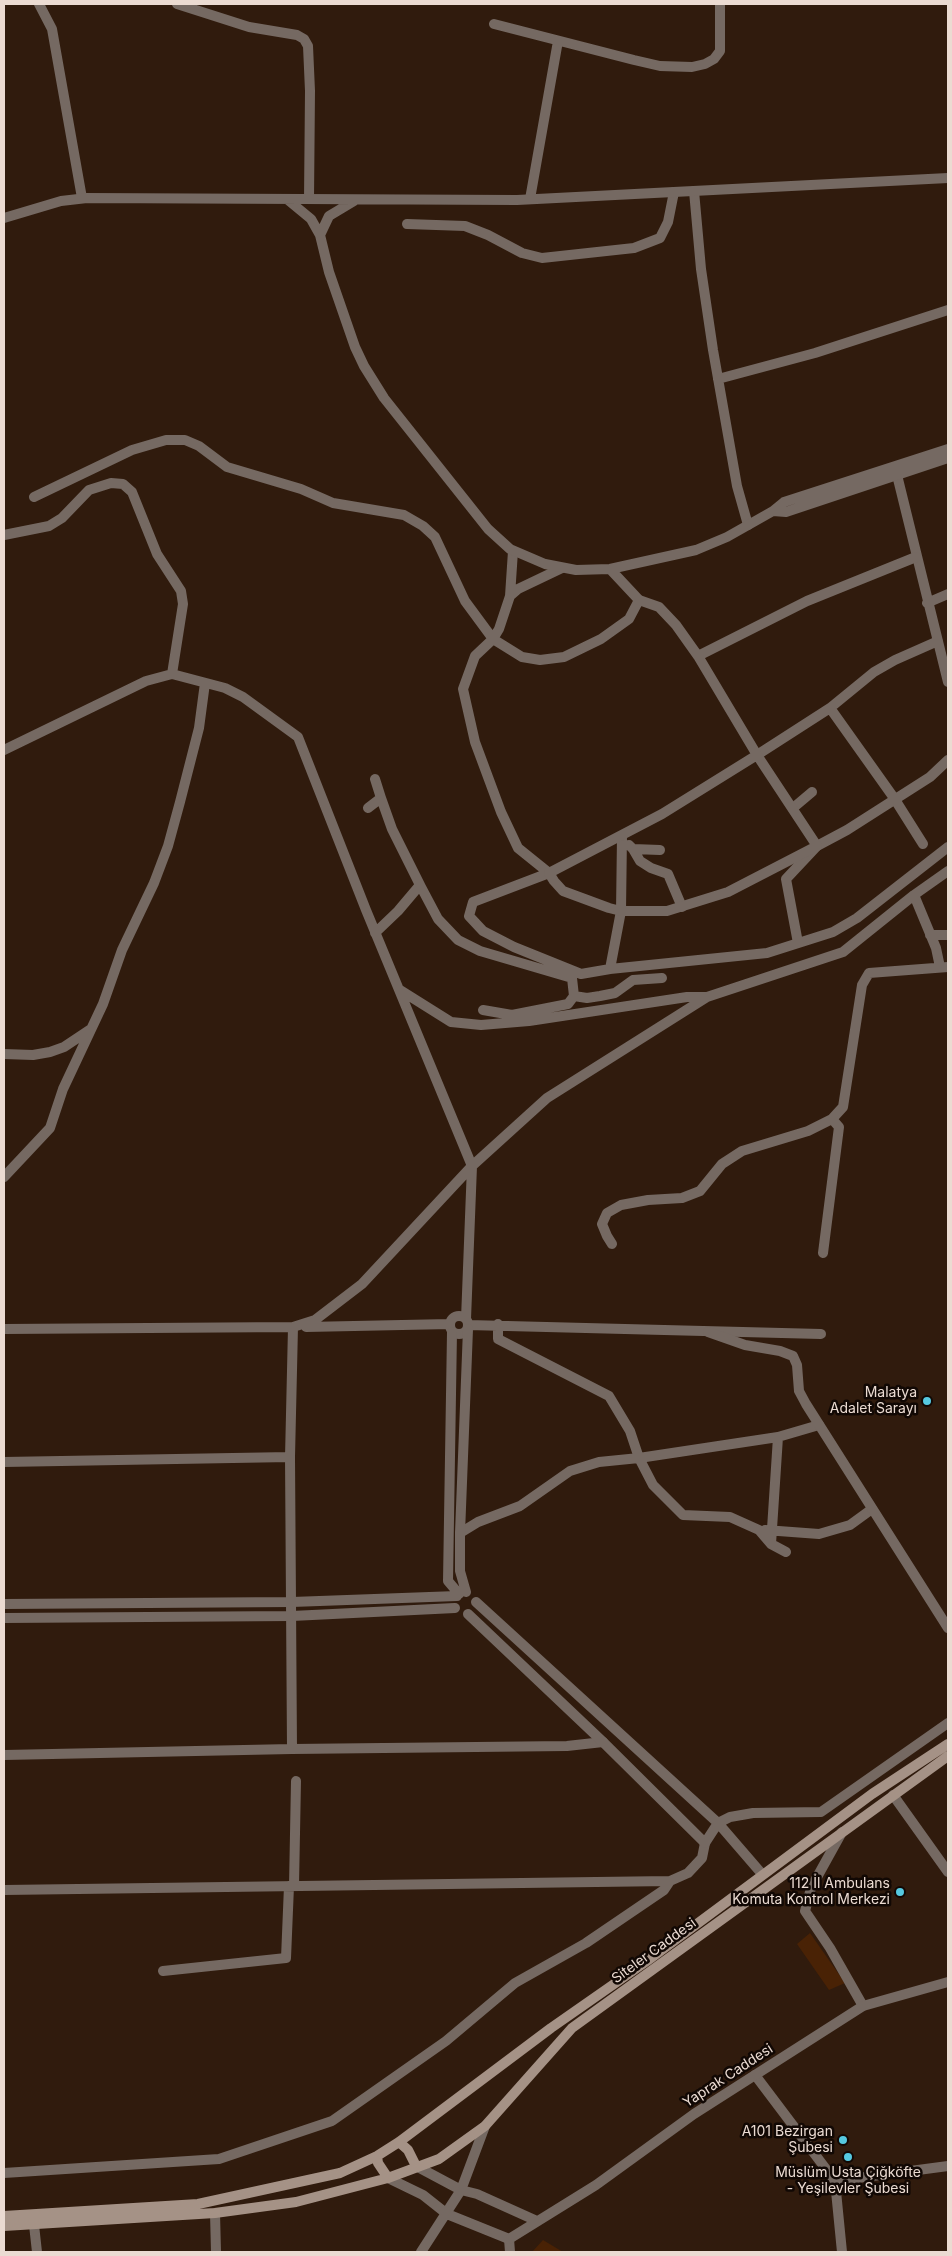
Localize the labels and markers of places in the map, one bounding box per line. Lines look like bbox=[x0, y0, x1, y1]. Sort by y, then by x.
place label: Malatya Adalet Sarayı bbox=[830, 1385, 917, 1418]
marker: Malatya Adalet Sarayı bbox=[921, 1395, 933, 1407]
place label: 112 İl Ambulans Komuta Kontrol Merkezi bbox=[732, 1876, 890, 1908]
marker: 112 İl Ambulans Komuta Kontrol Merkezi bbox=[894, 1886, 906, 1898]
place label: A101 Bezirgan Şubesi bbox=[742, 2124, 833, 2156]
marker: A101 Bezirgan Şubesi bbox=[837, 2134, 849, 2146]
marker: Müslüm Usta Çiğköfte - Yeşilevler Şubesi bbox=[842, 2151, 854, 2163]
place label: Müslüm Usta Çiğköfte - Yeşilevler Şubesi bbox=[775, 2165, 921, 2198]

